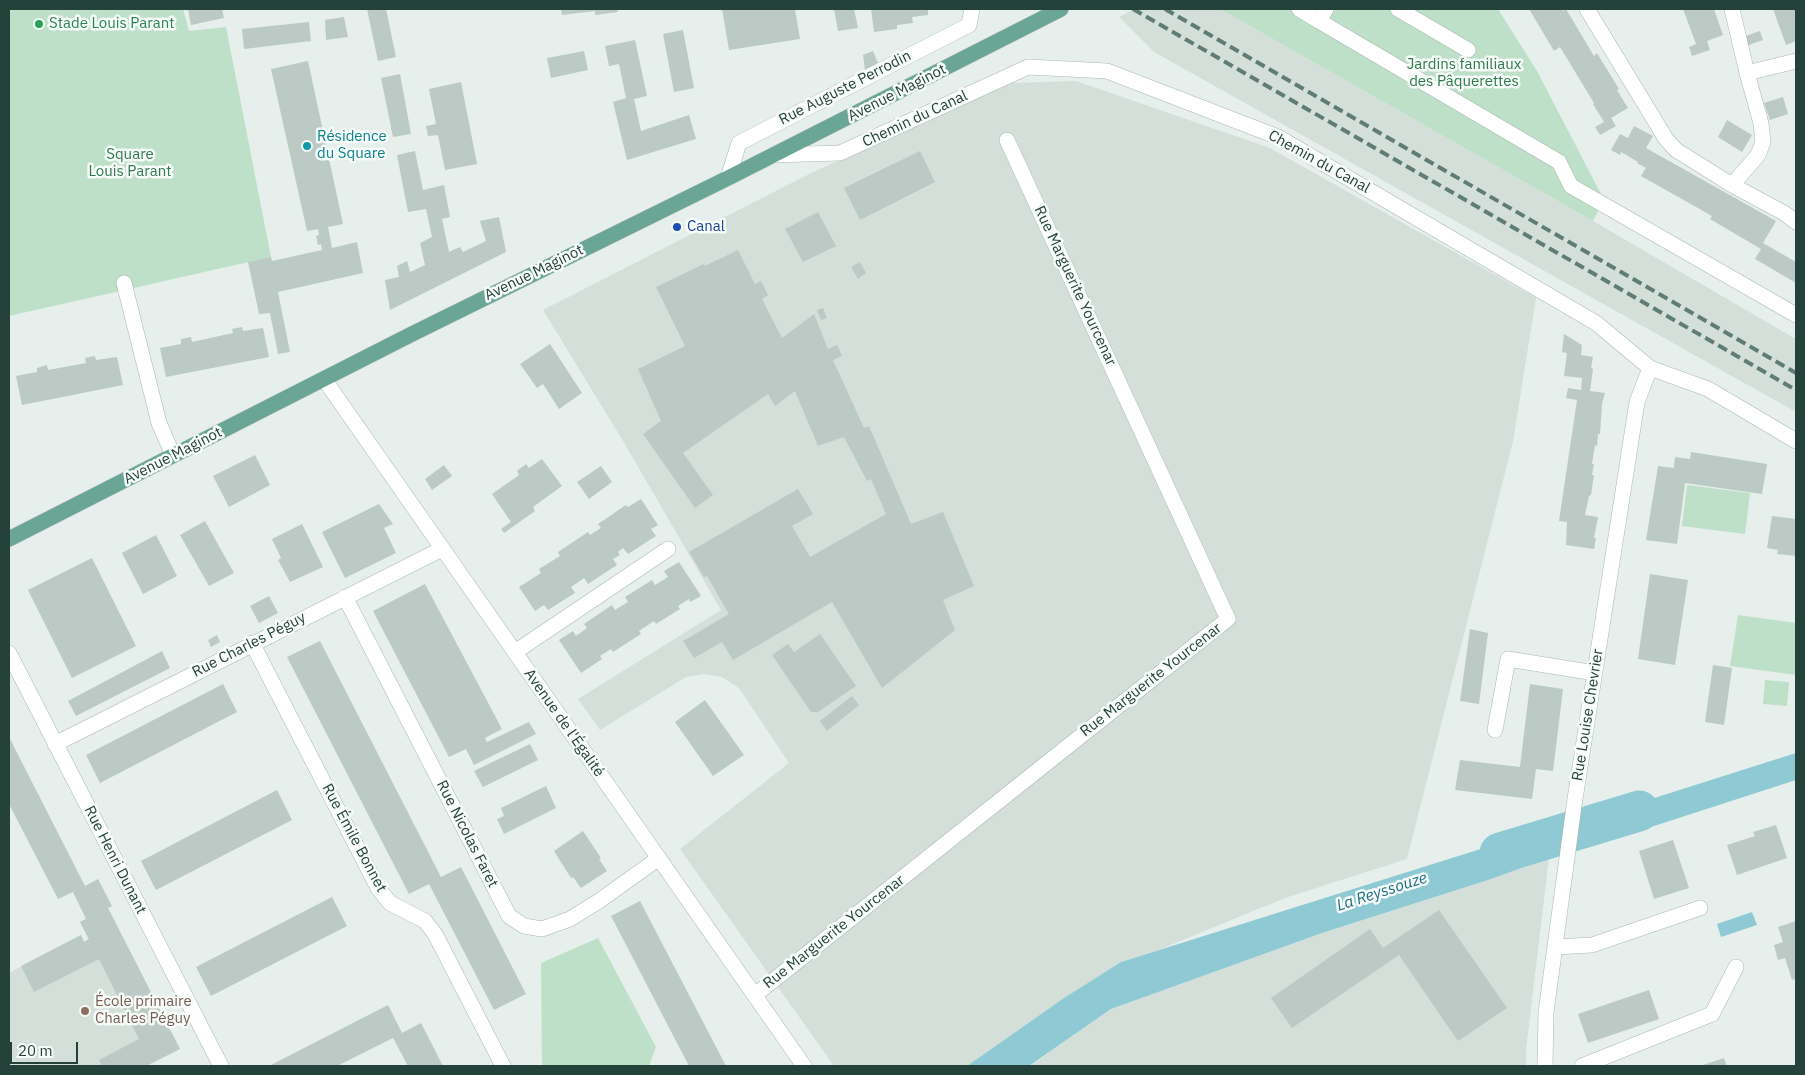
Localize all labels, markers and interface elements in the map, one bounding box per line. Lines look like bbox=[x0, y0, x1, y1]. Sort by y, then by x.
place label: Stade Louis Parant bbox=[49, 15, 175, 33]
marker: Stade Louis Parant bbox=[33, 18, 45, 30]
street label: Rue Auguste Perrodin bbox=[776, 47, 914, 129]
park label: Jardins familiaux des Pâquerettes bbox=[1407, 56, 1521, 91]
street label: Avenue Maginot bbox=[845, 61, 949, 125]
street label: Chemin du Canal bbox=[860, 87, 970, 151]
street label: Chemin du Canal bbox=[1265, 127, 1373, 197]
place label: Résidence du Square bbox=[317, 128, 387, 163]
marker: Résidence du Square bbox=[301, 140, 313, 152]
park label: Square Louis Parant bbox=[88, 146, 172, 181]
street label: Rue Marguerite Yourcenar bbox=[1030, 203, 1120, 369]
place label: Canal bbox=[687, 218, 725, 236]
marker: Canal bbox=[671, 221, 683, 233]
street label: Avenue Maginot bbox=[482, 241, 586, 305]
street label: Avenue Maginot bbox=[121, 424, 225, 488]
street label: Rue Charles Péguy bbox=[189, 609, 309, 681]
street label: Rue Marguerite Yourcenar bbox=[1077, 619, 1225, 741]
street label: Rue Louise Chevrier bbox=[1569, 648, 1607, 782]
street label: Avenue de l'Égalité bbox=[520, 666, 608, 780]
street label: Rue Nicolas Faret bbox=[432, 777, 502, 891]
street label: Rue Émile Bonnet bbox=[318, 781, 390, 895]
street label: Rue Henri Dunant bbox=[80, 803, 150, 917]
water label: La Reyssouze bbox=[1334, 868, 1430, 916]
street label: Rue Marguerite Yourcenar bbox=[760, 871, 908, 993]
place label: École primaire Charles Péguy bbox=[95, 993, 192, 1028]
marker: École primaire Charles Péguy bbox=[79, 1005, 91, 1017]
scale bar bbox=[12, 1032, 80, 1064]
text: 20 m bbox=[18, 1041, 53, 1060]

